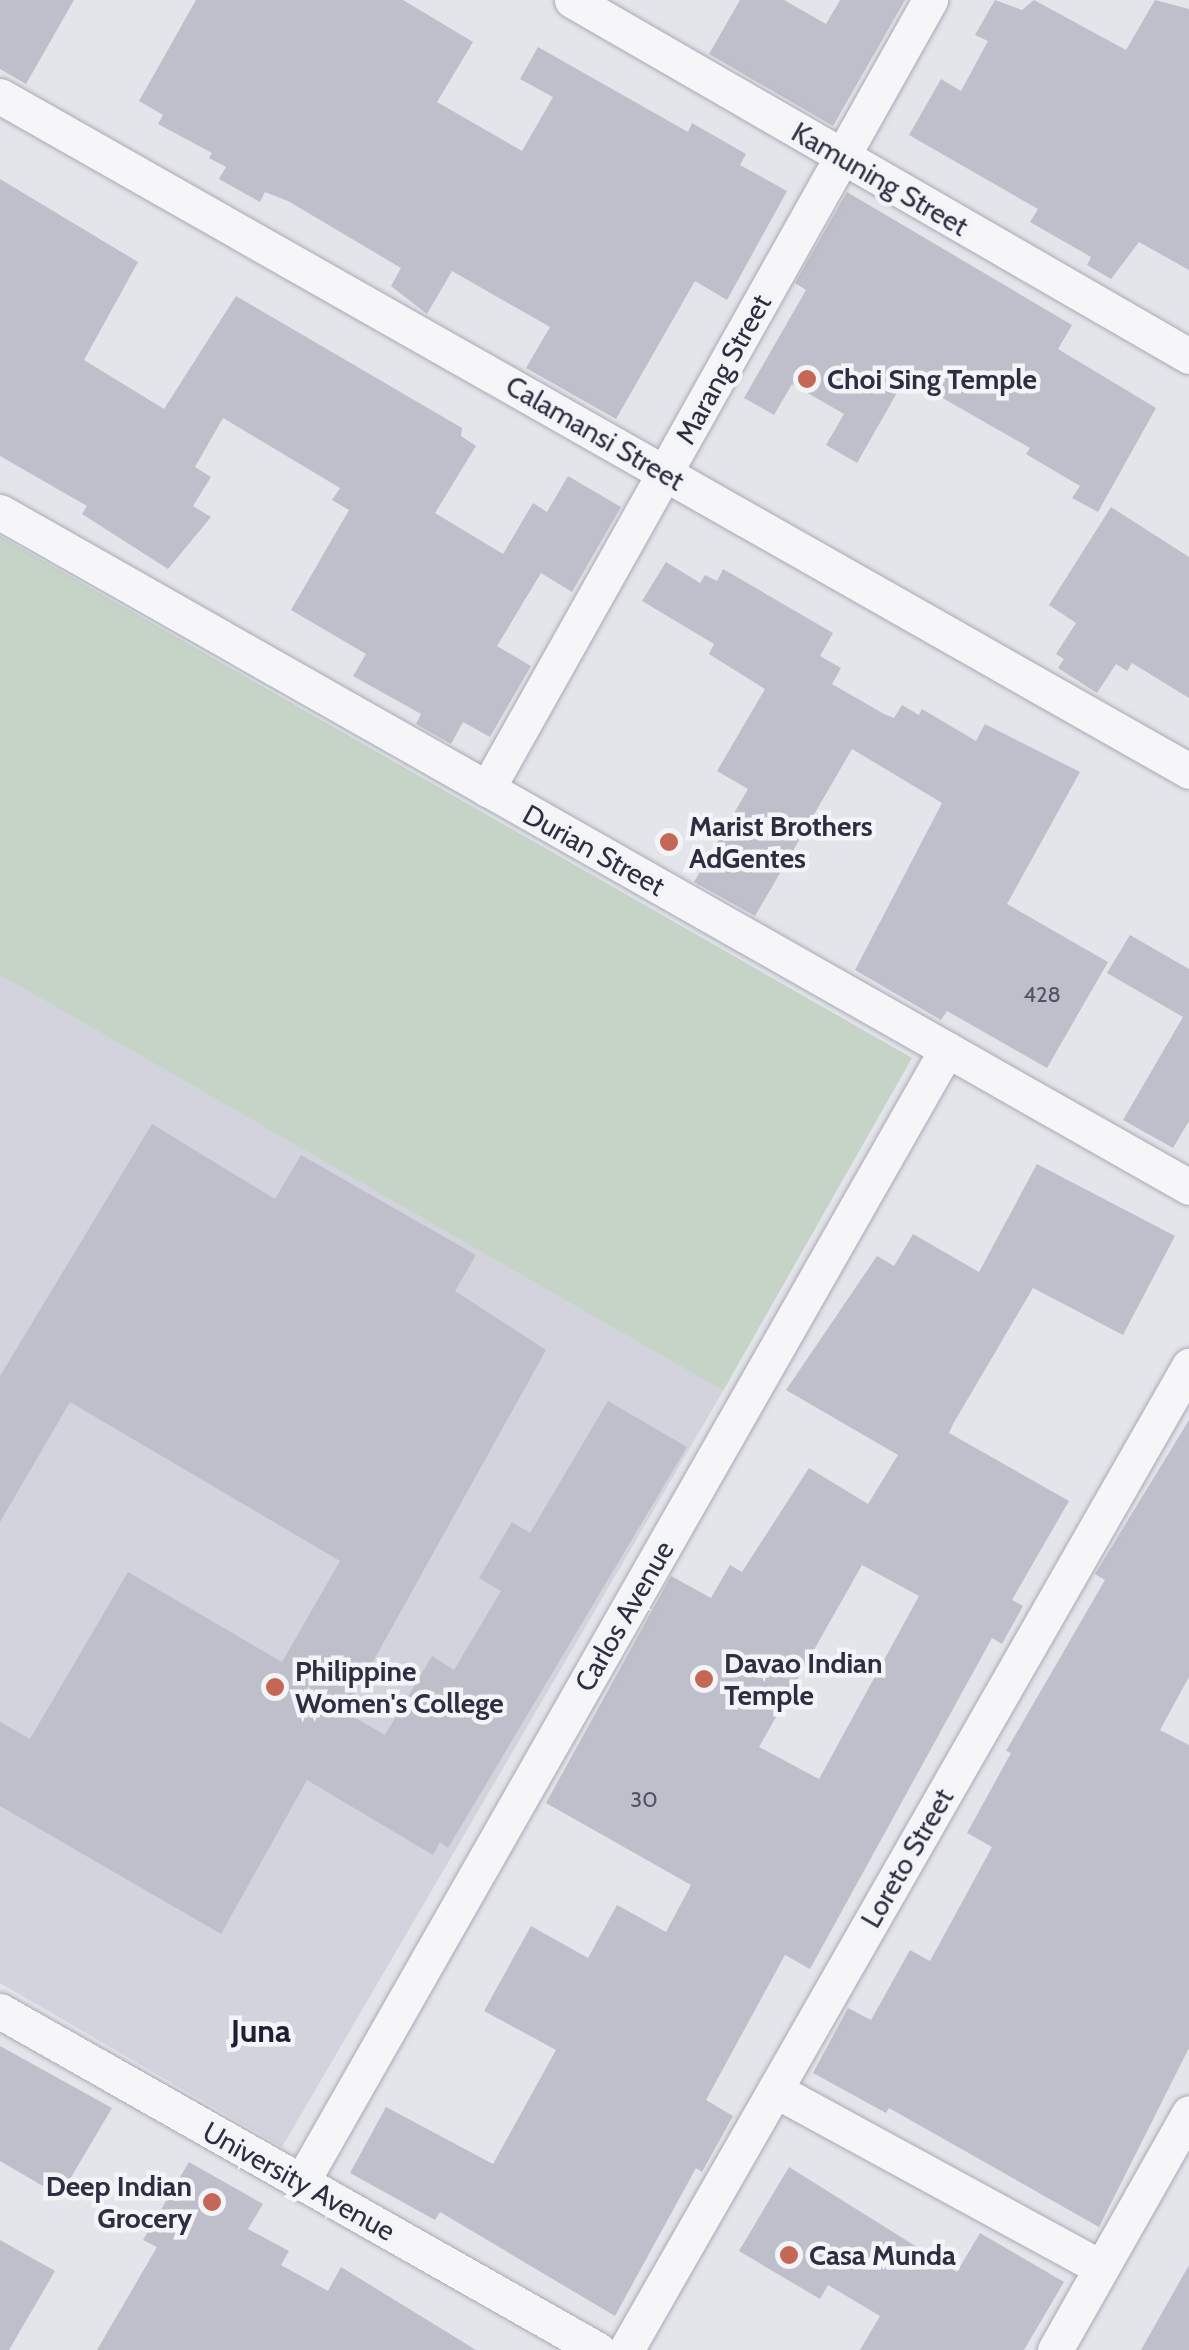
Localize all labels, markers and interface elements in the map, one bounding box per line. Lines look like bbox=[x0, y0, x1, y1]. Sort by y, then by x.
street label: Kamuning Street bbox=[786, 115, 974, 243]
street label: Marang Street bbox=[668, 288, 778, 450]
place label: Choi Sing Temple bbox=[827, 362, 1037, 396]
street label: Calamansi Street bbox=[500, 368, 690, 498]
marker: Choi Sing Temple bbox=[796, 368, 818, 390]
street label: Durian Street bbox=[517, 797, 671, 903]
place label: Marist Brothers AdGentes bbox=[689, 809, 873, 875]
marker: Marist Brothers AdGentes bbox=[658, 831, 680, 853]
house number: 428 bbox=[1023, 982, 1061, 1008]
street label: Carlos Avenue bbox=[567, 1535, 681, 1697]
place label: Davao Indian Temple bbox=[724, 1646, 883, 1712]
place label: Philippine Women's College bbox=[295, 1654, 504, 1720]
marker: Davao Indian Temple bbox=[693, 1668, 715, 1690]
marker: Philippine Women's College bbox=[264, 1676, 286, 1698]
street label: Loreto Street bbox=[854, 1783, 960, 1933]
house number: 30 bbox=[630, 1787, 658, 1813]
district label: Juna bbox=[231, 2012, 291, 2050]
street label: University Avenue bbox=[197, 2114, 401, 2248]
place label: Deep Indian Grocery bbox=[46, 2169, 192, 2235]
marker: Deep Indian Grocery bbox=[201, 2191, 223, 2213]
place label: Casa Munda bbox=[809, 2238, 956, 2272]
marker: Casa Munda bbox=[778, 2244, 800, 2266]

